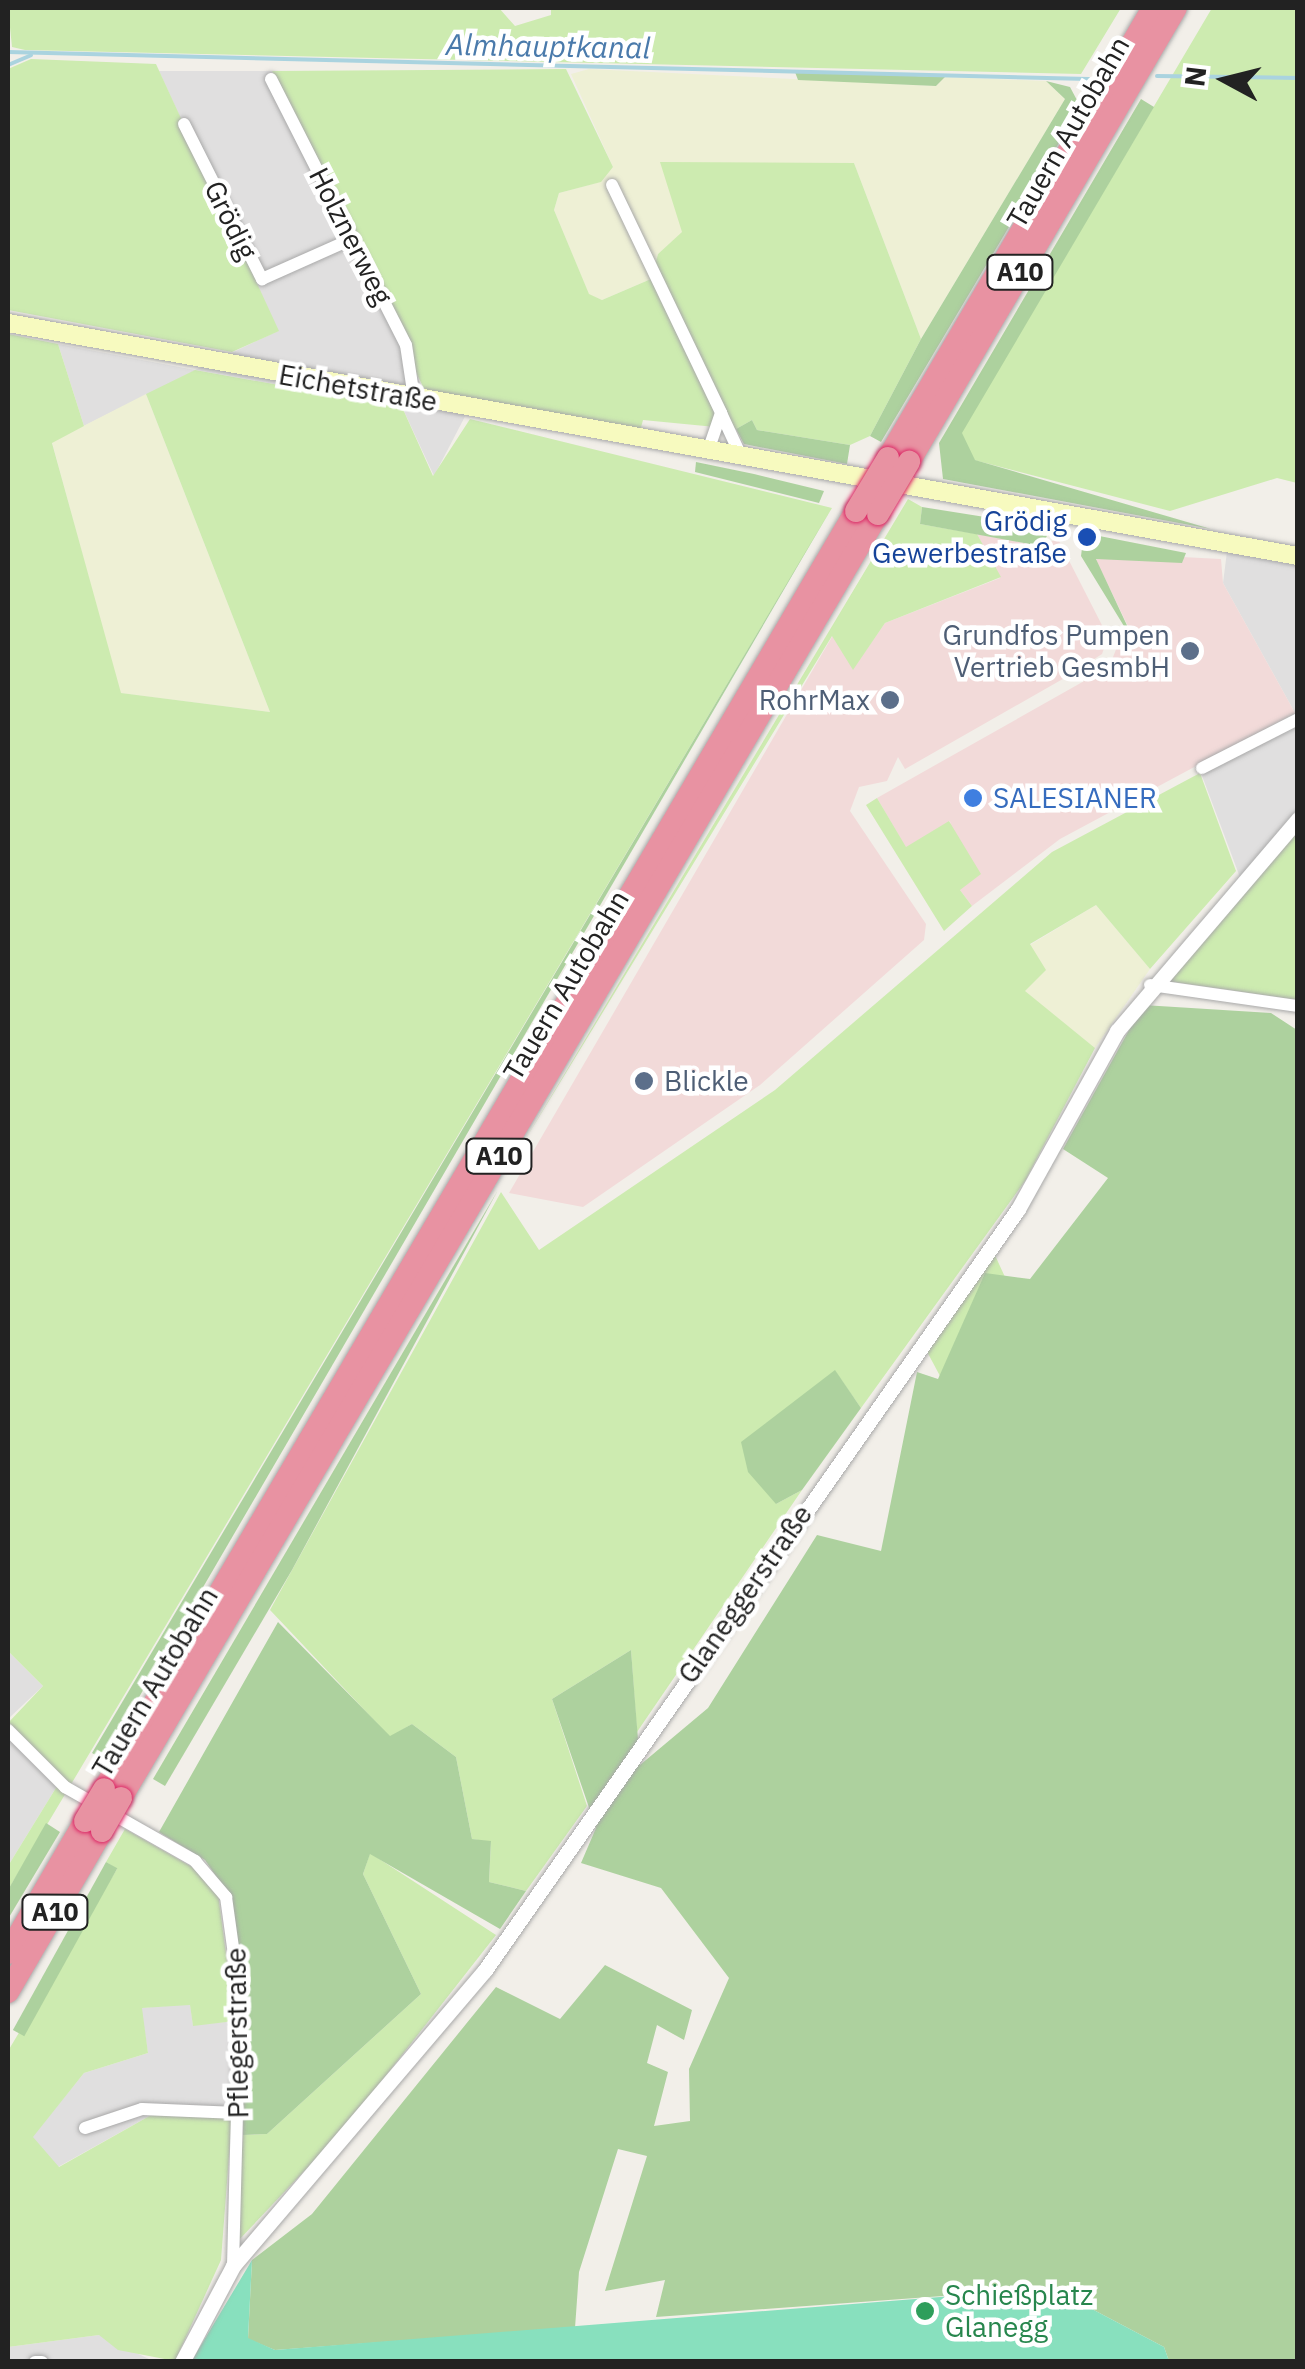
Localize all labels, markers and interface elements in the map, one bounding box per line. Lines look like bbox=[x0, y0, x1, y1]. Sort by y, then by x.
water label: Almhauptkanal bbox=[445, 26, 651, 66]
street label: Tauern Autobahn bbox=[1000, 30, 1136, 234]
north arrow bbox=[1175, 30, 1275, 130]
text: N bbox=[1175, 64, 1214, 89]
street label: Holznerweg bbox=[302, 162, 400, 310]
street label: Grödig bbox=[198, 175, 264, 265]
road number: A10 bbox=[985, 252, 1055, 292]
street label: Eichetstraße bbox=[276, 358, 440, 418]
place label: Grödig Gewerbestraße bbox=[872, 504, 1067, 570]
marker: Grödig Gewerbestraße bbox=[1076, 526, 1098, 548]
place label: Grundfos Pumpen Vertrieb GesmbH bbox=[943, 618, 1170, 684]
marker: Grundfos Pumpen Vertrieb GesmbH bbox=[1179, 640, 1201, 662]
place label: RohrMax bbox=[759, 683, 870, 717]
marker: RohrMax bbox=[879, 689, 901, 711]
place label: SALESIANER bbox=[993, 781, 1157, 815]
marker: SALESIANER bbox=[962, 787, 984, 809]
street label: Tauern Autobahn bbox=[496, 884, 636, 1086]
place label: Blickle bbox=[664, 1064, 749, 1098]
marker: Blickle bbox=[633, 1070, 655, 1092]
road number: A10 bbox=[464, 1136, 534, 1176]
street label: Glaneggerstraße bbox=[671, 1498, 819, 1690]
street label: Tauern Autobahn bbox=[85, 1581, 225, 1783]
road number: A10 bbox=[20, 1892, 90, 1932]
street label: Pflegerstraße bbox=[219, 1947, 255, 2119]
place label: Schießplatz Glanegg bbox=[945, 2278, 1093, 2344]
marker: Schießplatz Glanegg bbox=[914, 2300, 936, 2322]

